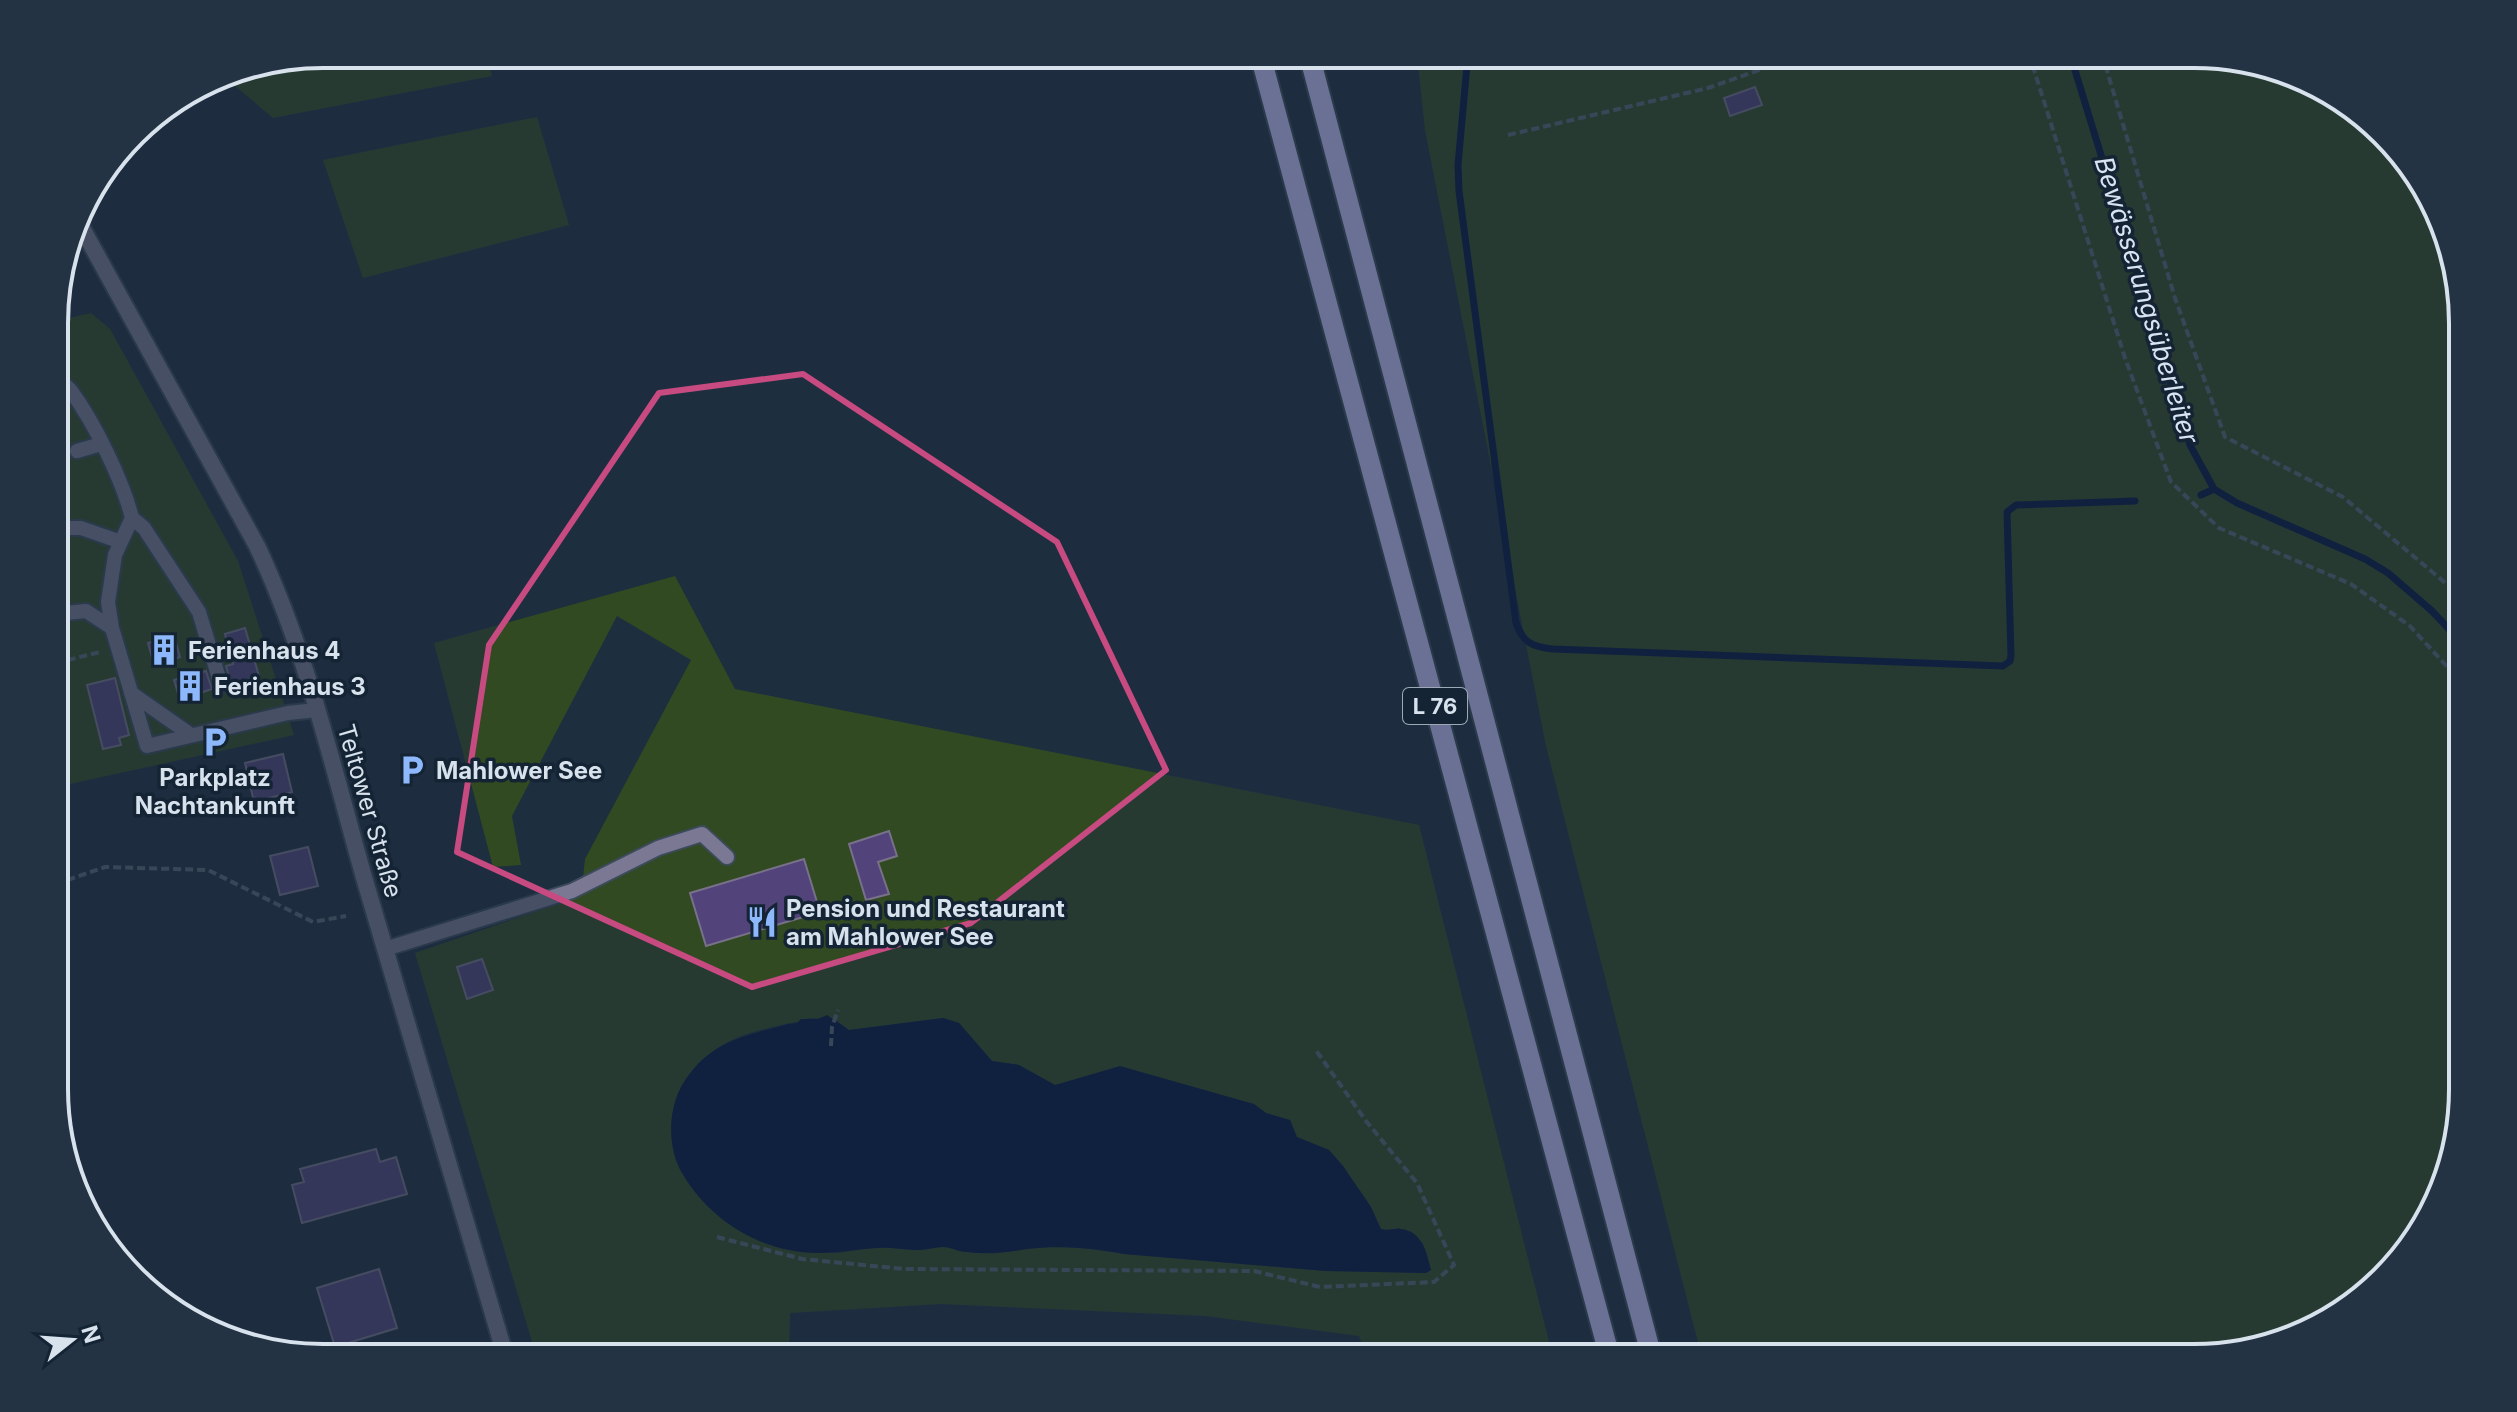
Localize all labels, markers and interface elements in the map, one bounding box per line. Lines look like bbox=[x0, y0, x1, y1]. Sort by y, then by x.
water label: Bewässerungsüberleiter bbox=[2089, 153, 2206, 448]
building icon: Ferienhaus 4 bbox=[147, 633, 181, 667]
place label: Ferienhaus 4 bbox=[188, 636, 341, 665]
building icon: Ferienhaus 3 bbox=[173, 669, 207, 703]
place label: Ferienhaus 3 bbox=[214, 672, 366, 701]
road number: L 76 bbox=[1403, 688, 1467, 724]
street label: Teltower Straße bbox=[331, 721, 409, 901]
parking icon: Parkplatz Nachtankunft bbox=[198, 725, 232, 759]
parking icon: Mahlower See bbox=[395, 753, 429, 787]
place label: Mahlower See bbox=[436, 756, 602, 785]
place label: Parkplatz Nachtankunft bbox=[135, 763, 295, 820]
place label: Pension und Restaurant am Mahlower See bbox=[786, 894, 1065, 951]
restaurant icon: Pension und Restaurant am Mahlower See bbox=[745, 905, 779, 939]
north arrow bbox=[32, 1300, 112, 1380]
text: N bbox=[76, 1322, 106, 1346]

